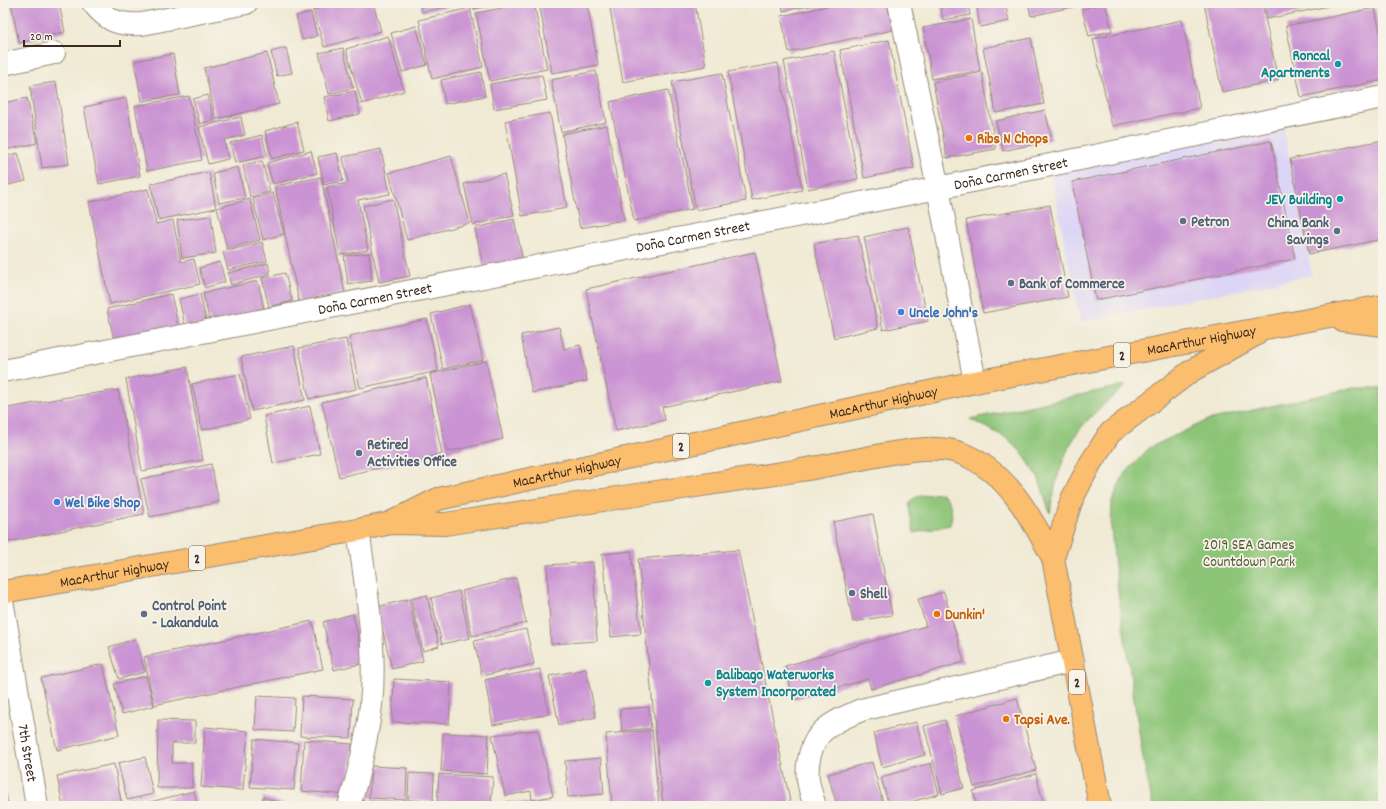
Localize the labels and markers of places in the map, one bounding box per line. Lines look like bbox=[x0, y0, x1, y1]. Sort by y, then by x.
place label: Roncal Apartments bbox=[1261, 46, 1330, 85]
marker: Roncal Apartments bbox=[1333, 59, 1343, 69]
place label: Ribs N Chops bbox=[977, 129, 1048, 151]
marker: Ribs N Chops bbox=[964, 133, 974, 143]
place label: JEV Building bbox=[1266, 190, 1332, 212]
marker: JEV Building bbox=[1335, 194, 1345, 204]
place label: Petron bbox=[1191, 212, 1229, 234]
place label: China Bank Savings bbox=[1267, 213, 1329, 252]
marker: Petron bbox=[1178, 216, 1188, 226]
marker: China Bank Savings bbox=[1332, 226, 1342, 236]
place label: Bank of Commerce bbox=[1019, 274, 1125, 296]
marker: Bank of Commerce bbox=[1006, 278, 1016, 288]
place label: Uncle John's bbox=[909, 303, 978, 325]
marker: Uncle John's bbox=[896, 307, 906, 317]
place label: Retired Activities Office bbox=[367, 435, 457, 474]
marker: Retired Activities Office bbox=[354, 448, 364, 458]
place label: Wel Bike Shop bbox=[65, 493, 140, 515]
marker: Wel Bike Shop bbox=[52, 497, 62, 507]
place label: Shell bbox=[860, 584, 888, 606]
marker: Shell bbox=[847, 588, 857, 598]
place label: Control Point - Lakandula bbox=[152, 596, 227, 635]
place label: Dunkin' bbox=[945, 605, 985, 627]
marker: Control Point - Lakandula bbox=[139, 609, 149, 619]
marker: Dunkin' bbox=[932, 609, 942, 619]
place label: Balibago Waterworks System Incorporated bbox=[716, 665, 836, 704]
marker: Balibago Waterworks System Incorporated bbox=[703, 678, 713, 688]
place label: Tapsi Ave. bbox=[1014, 710, 1070, 732]
marker: Tapsi Ave. bbox=[1001, 714, 1011, 724]

